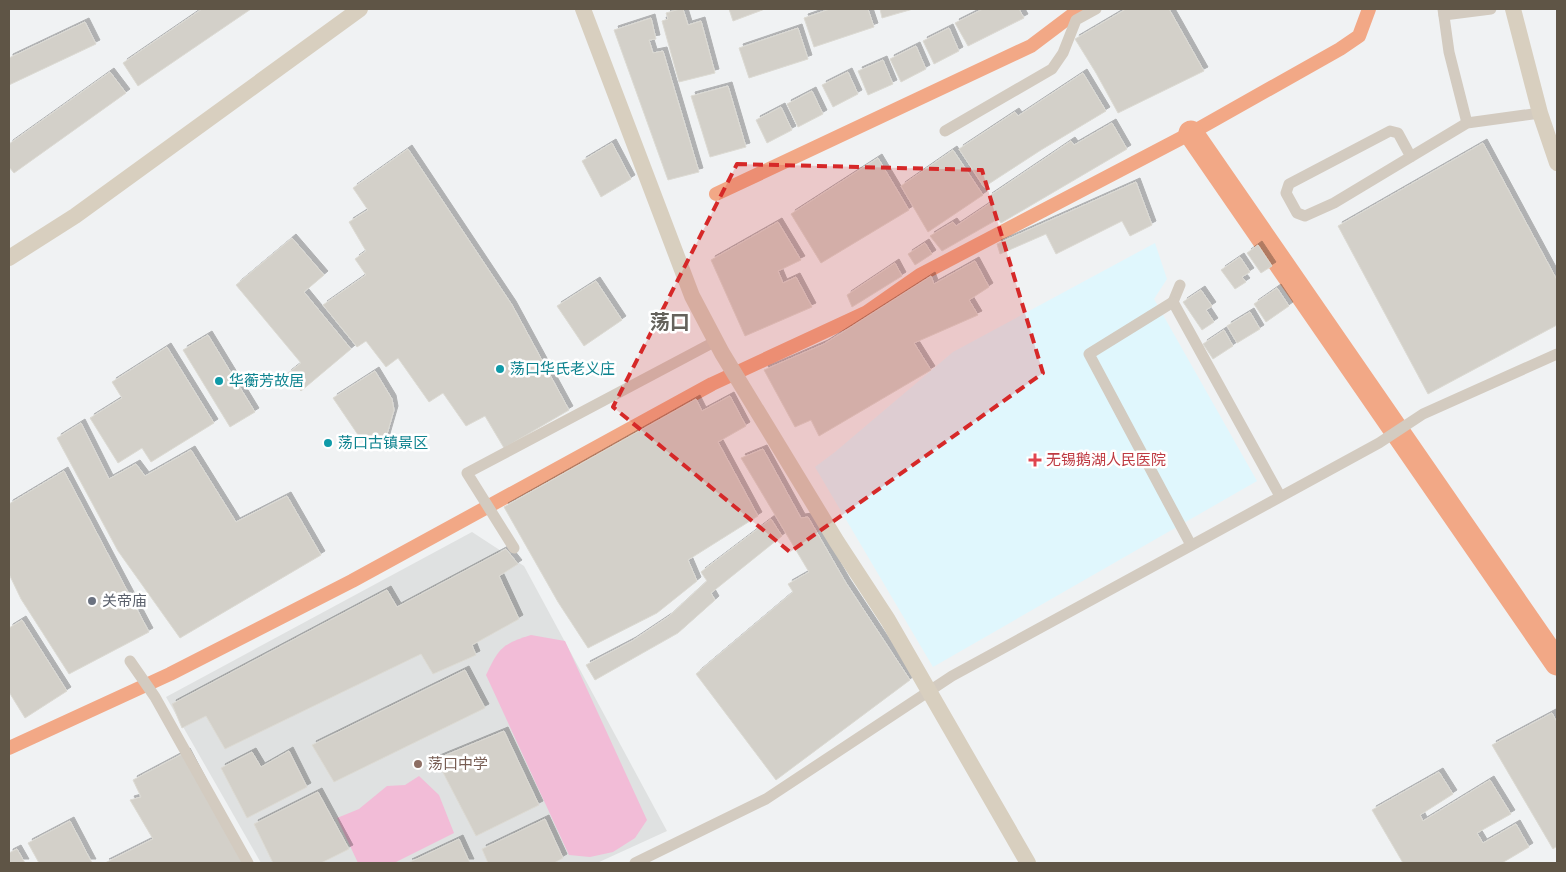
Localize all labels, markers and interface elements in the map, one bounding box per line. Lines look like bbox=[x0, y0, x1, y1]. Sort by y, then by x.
district label: 荡口 bbox=[650, 309, 690, 334]
place label: 荡口华氏老义庄 bbox=[510, 359, 615, 378]
marker: 荡口华氏老义庄 bbox=[494, 363, 506, 375]
place label: 华蘅芳故居 bbox=[229, 371, 304, 390]
marker: 华蘅芳故居 bbox=[213, 375, 225, 387]
place label: 荡口古镇景区 bbox=[338, 433, 428, 452]
marker: 荡口古镇景区 bbox=[322, 437, 334, 449]
place label: 无锡鹅湖人民医院 bbox=[1046, 450, 1166, 469]
marker: 无锡鹅湖人民医院 bbox=[1028, 453, 1042, 467]
place label: 关帝庙 bbox=[102, 591, 147, 610]
marker: 关帝庙 bbox=[86, 595, 98, 607]
place label: 荡口中学 bbox=[428, 754, 488, 773]
marker: 荡口中学 bbox=[412, 758, 424, 770]

